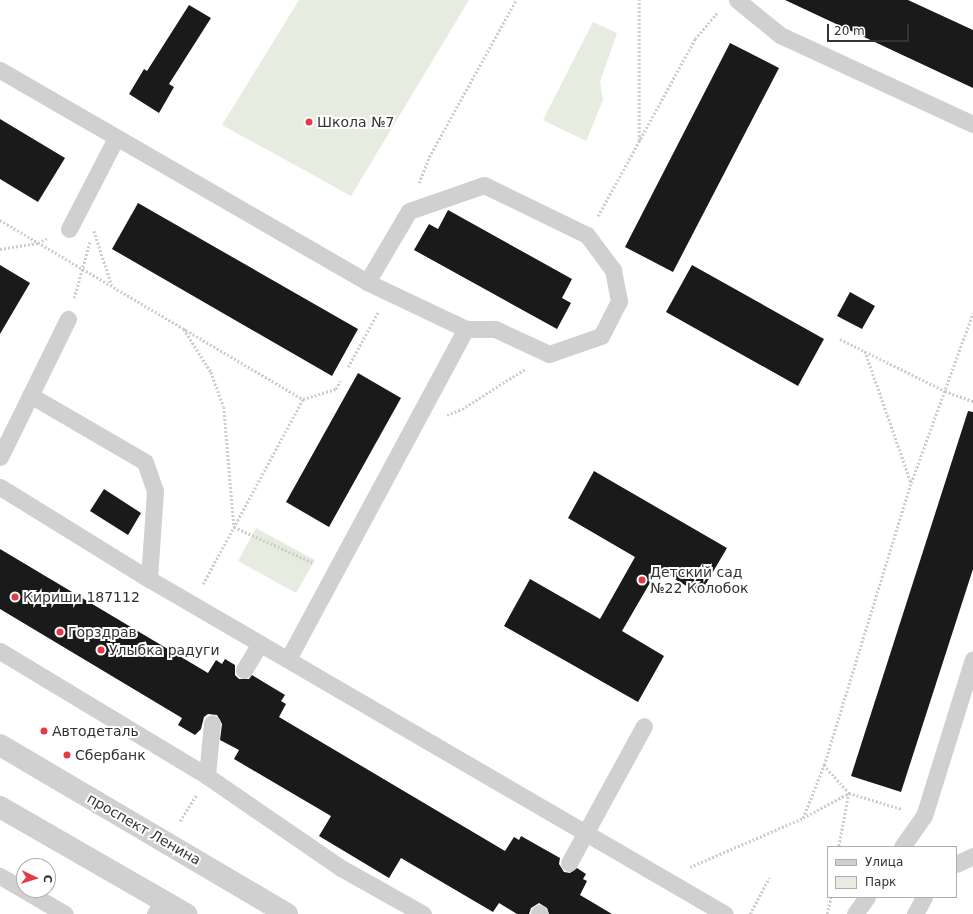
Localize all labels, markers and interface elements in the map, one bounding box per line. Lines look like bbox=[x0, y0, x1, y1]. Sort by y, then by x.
scale bar bbox=[829, 16, 911, 42]
text: 20 m bbox=[834, 24, 865, 38]
place label: Школа №7 bbox=[317, 114, 394, 130]
marker: Школа №7 bbox=[304, 117, 314, 127]
place label: Детский сад №22 Колобок bbox=[650, 564, 748, 596]
marker: Детский сад №22 Колобок bbox=[637, 575, 647, 585]
place label: Кириши 187112 bbox=[23, 589, 140, 605]
marker: Кириши 187112 bbox=[10, 592, 20, 602]
place label: Горздрав bbox=[68, 624, 137, 640]
marker: Горздрав bbox=[55, 627, 65, 637]
place label: Улыбка радуги bbox=[109, 642, 220, 658]
marker: Улыбка радуги bbox=[96, 645, 106, 655]
place label: Автодеталь bbox=[52, 723, 139, 739]
marker: Автодеталь bbox=[39, 726, 49, 736]
place label: Сбербанк bbox=[75, 747, 146, 763]
marker: Сбербанк bbox=[62, 750, 72, 760]
street label: проспект Ленина bbox=[84, 790, 204, 868]
legend bbox=[827, 846, 957, 898]
text: Улица bbox=[865, 855, 903, 869]
north arrow bbox=[16, 858, 56, 898]
text: С bbox=[41, 874, 54, 883]
text: Парк bbox=[865, 875, 896, 889]

